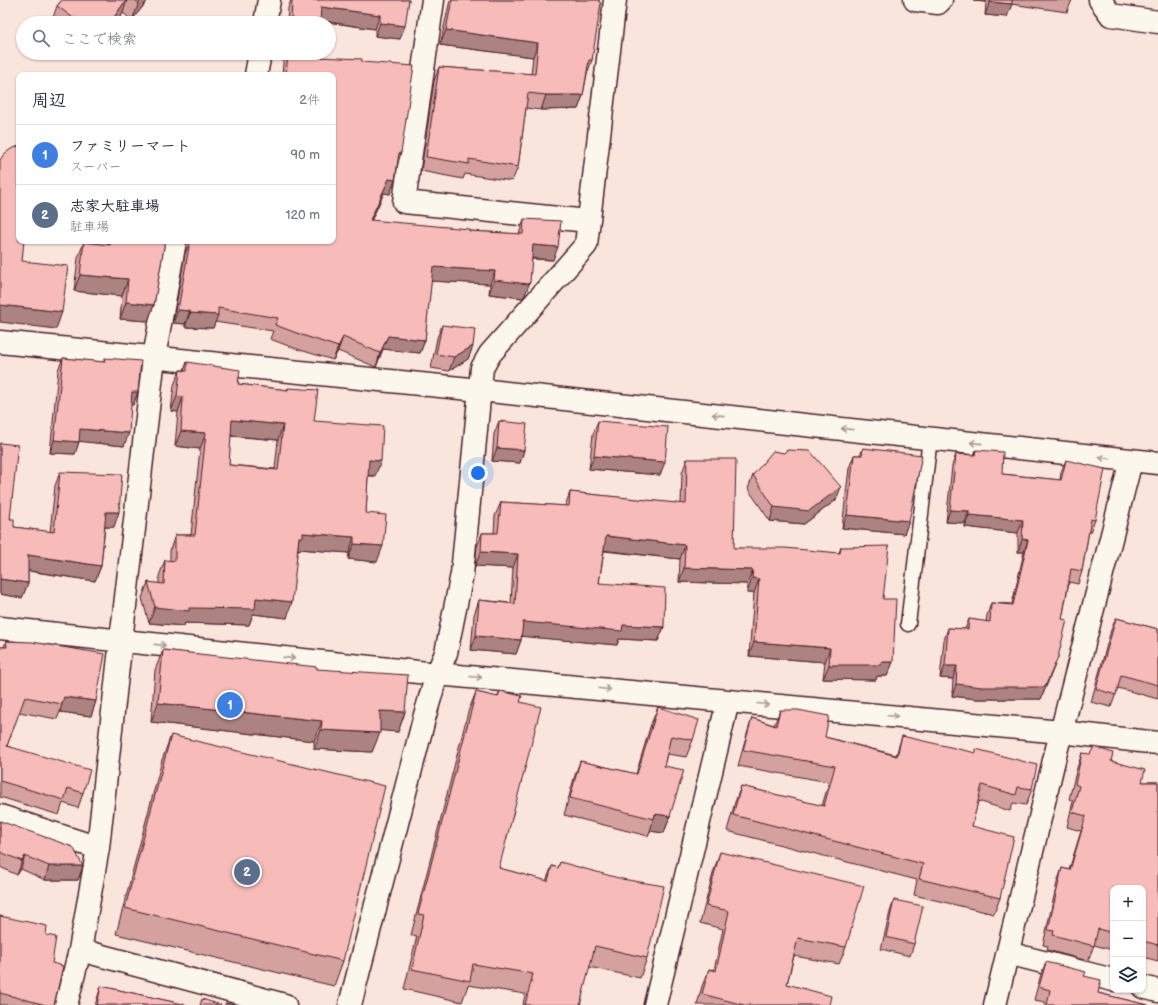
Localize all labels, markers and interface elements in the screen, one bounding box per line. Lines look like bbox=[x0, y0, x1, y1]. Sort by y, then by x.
search box bbox=[16, 16, 336, 60]
icon: search bbox=[30, 27, 52, 49]
text: ここで検索 bbox=[62, 30, 137, 49]
text: 周辺 bbox=[32, 91, 66, 111]
text: 2件 bbox=[299, 92, 320, 108]
text: ファミリーマート bbox=[70, 137, 191, 156]
text: 1 bbox=[42, 147, 48, 163]
text: 90 m bbox=[291, 147, 320, 163]
text: スーパー bbox=[70, 159, 121, 175]
text: 志家大駐車場 bbox=[70, 197, 160, 216]
text: 2 bbox=[41, 207, 49, 223]
text: 120 m bbox=[285, 207, 320, 223]
text: 駐車場 bbox=[70, 219, 109, 235]
one-way arrow bbox=[712, 412, 725, 419]
one-way arrow bbox=[841, 425, 854, 433]
one-way arrow bbox=[970, 439, 983, 447]
one-way arrow bbox=[1099, 454, 1112, 462]
your location bbox=[468, 463, 488, 483]
one-way arrow bbox=[153, 641, 166, 648]
one-way arrow bbox=[282, 654, 295, 662]
one-way arrow bbox=[469, 674, 482, 681]
one-way arrow bbox=[598, 686, 611, 693]
pin: 1 bbox=[217, 690, 243, 720]
one-way arrow bbox=[756, 701, 769, 708]
one-way arrow bbox=[885, 713, 898, 720]
pin: 2 bbox=[234, 857, 260, 887]
map controls bbox=[1110, 885, 1146, 993]
button: + bbox=[1110, 885, 1146, 921]
button: − bbox=[1110, 921, 1146, 957]
button: layers bbox=[1110, 957, 1146, 993]

